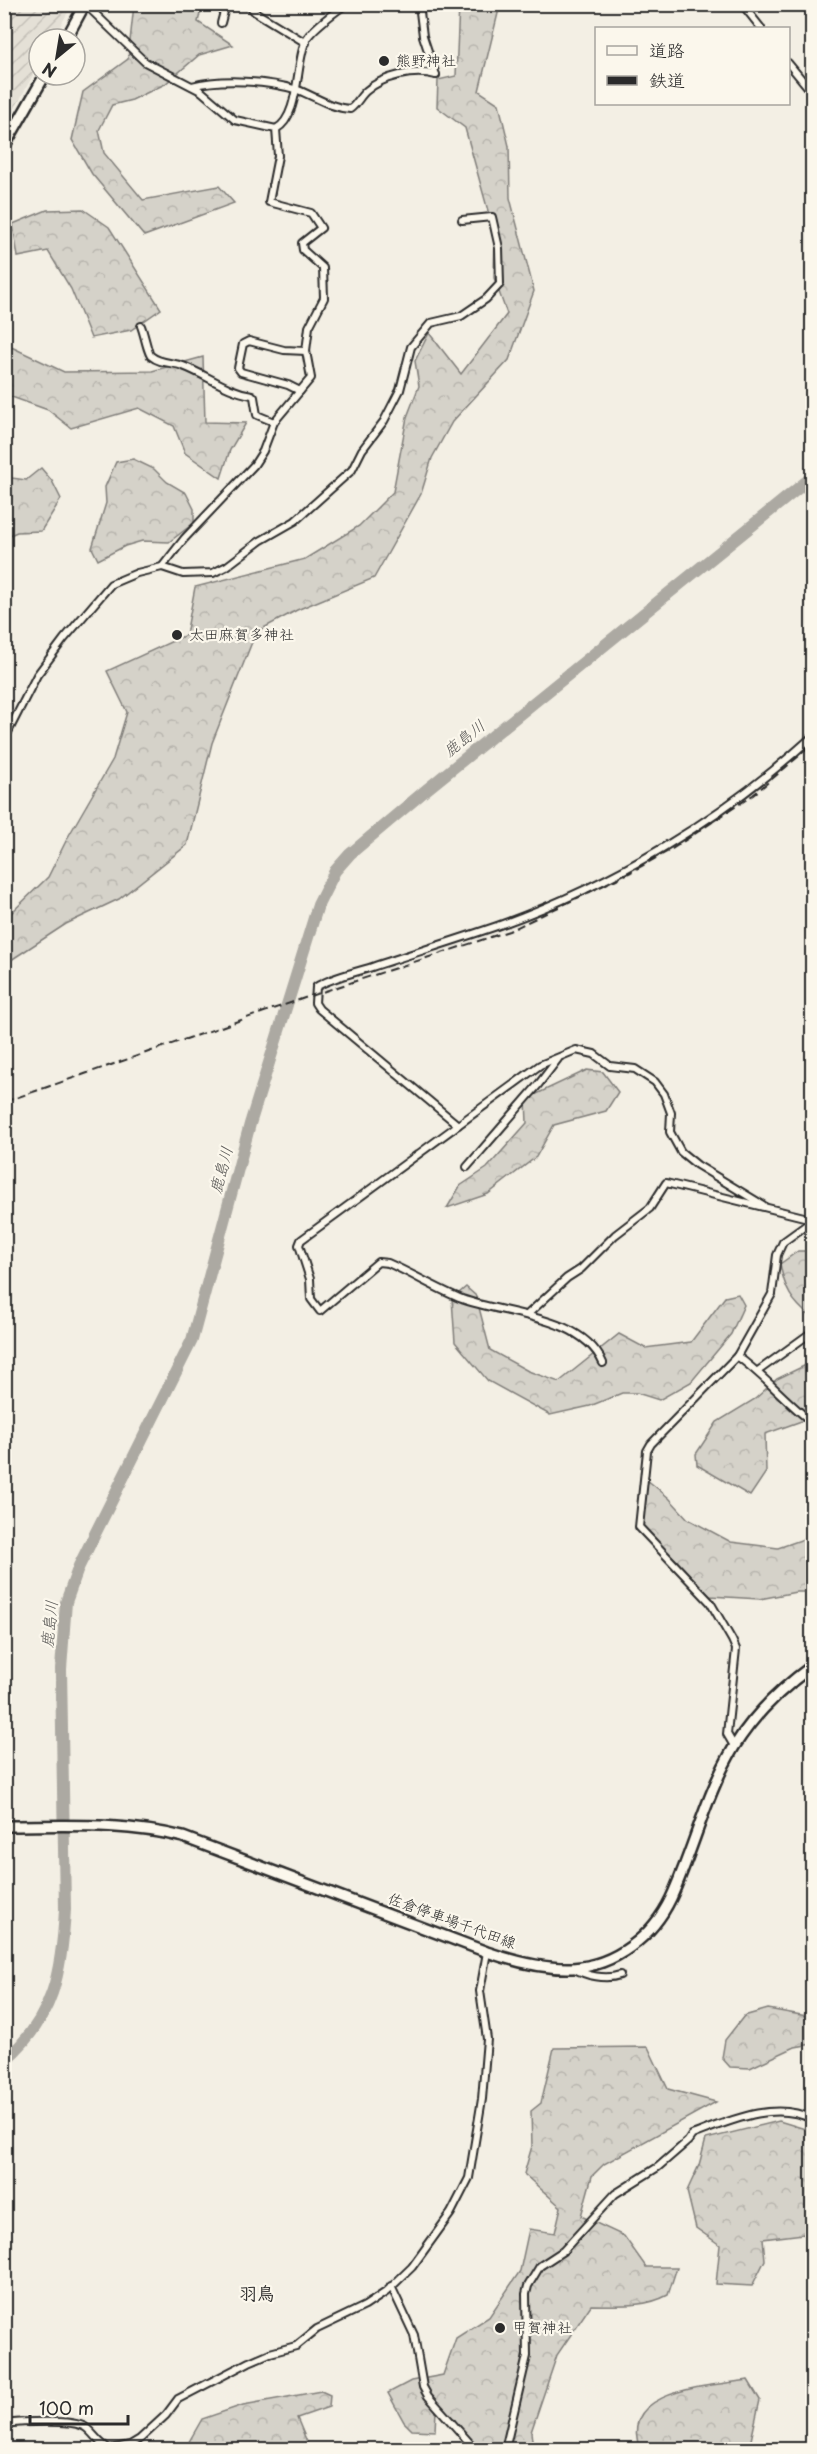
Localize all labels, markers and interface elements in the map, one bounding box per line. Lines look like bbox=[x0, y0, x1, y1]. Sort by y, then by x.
north arrow bbox=[27, 27, 87, 87]
legend bbox=[595, 27, 790, 105]
text: 道路 bbox=[649, 36, 685, 63]
place label: 熊野神社 bbox=[396, 48, 456, 71]
marker: 熊野神社 bbox=[377, 54, 391, 68]
text: N bbox=[38, 57, 60, 84]
text: 鉄道 bbox=[649, 66, 685, 93]
place label: 太田麻賀多神社 bbox=[189, 622, 294, 645]
marker: 太田麻賀多神社 bbox=[170, 628, 184, 642]
water label: 鹿島川 bbox=[437, 713, 490, 762]
water label: 鹿島川 bbox=[202, 1143, 238, 1196]
water label: 鹿島川 bbox=[34, 1599, 62, 1649]
street label: 佐倉停車場千代田線 bbox=[385, 1886, 520, 1953]
district label: 羽鳥 bbox=[239, 2279, 275, 2306]
place label: 甲賀神社 bbox=[512, 2315, 572, 2338]
marker: 甲賀神社 bbox=[493, 2321, 507, 2335]
scale bar bbox=[30, 2388, 128, 2426]
text: 100 m bbox=[39, 2394, 94, 2421]

